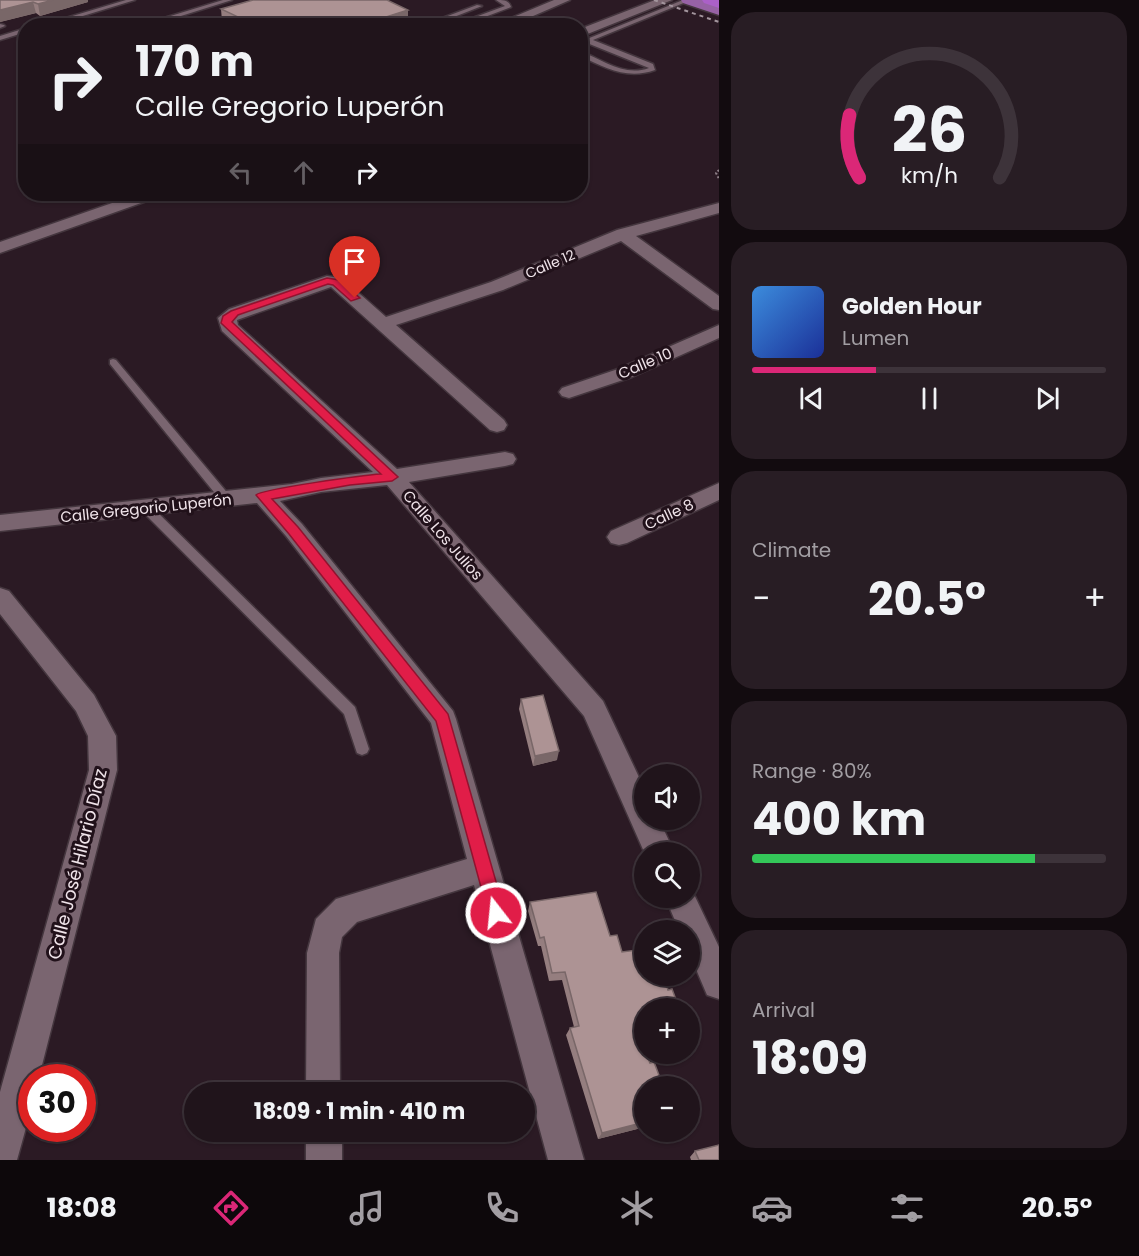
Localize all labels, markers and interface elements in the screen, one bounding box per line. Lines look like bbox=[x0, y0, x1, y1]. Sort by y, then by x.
text: 170 m bbox=[135, 32, 254, 91]
icon: right bbox=[36, 42, 114, 120]
text: 26 bbox=[891, 86, 967, 174]
text: Calle Gregorio Luperón bbox=[135, 88, 444, 125]
icon: left bbox=[224, 156, 257, 189]
icon: ahead bbox=[287, 156, 320, 189]
icon: right bbox=[350, 156, 383, 189]
text: km/h bbox=[900, 160, 958, 191]
pin bbox=[329, 236, 380, 298]
icon: arrive bbox=[338, 245, 371, 278]
street label: Calle 12 bbox=[522, 245, 578, 283]
text: Golden Hour bbox=[842, 291, 982, 322]
text: Lumen bbox=[842, 324, 909, 352]
street label: Calle 10 bbox=[615, 342, 675, 384]
icon: previous bbox=[795, 382, 828, 415]
icon: pause bbox=[913, 382, 946, 415]
icon: next bbox=[1031, 382, 1064, 415]
street label: Calle Los Julios bbox=[398, 486, 488, 585]
street label: Calle Gregorio Luperón bbox=[59, 489, 233, 527]
street label: Calle 8 bbox=[641, 494, 697, 534]
text: Climate bbox=[752, 536, 831, 564]
text: 20.5° bbox=[868, 568, 986, 631]
text: − bbox=[752, 575, 770, 622]
text: + bbox=[1083, 575, 1106, 622]
text: Range · 80% bbox=[752, 757, 872, 785]
map controls bbox=[634, 764, 700, 1142]
button: sound bbox=[634, 764, 700, 830]
street label: Calle José Hilario Díaz bbox=[41, 766, 113, 962]
text: 400 km bbox=[752, 788, 926, 851]
button: search bbox=[634, 842, 700, 908]
position arrow bbox=[464, 881, 528, 945]
button: layers bbox=[634, 920, 700, 986]
text: Arrival bbox=[752, 996, 815, 1024]
button: + bbox=[634, 998, 700, 1064]
text: 18:09 bbox=[752, 1027, 868, 1090]
speed limit sign: 30 bbox=[18, 1064, 96, 1142]
button: − bbox=[634, 1076, 700, 1142]
text: 18:09 · 1 min · 410 m bbox=[254, 1096, 465, 1127]
icon: directions bbox=[210, 1187, 252, 1229]
icon: music bbox=[346, 1187, 388, 1229]
icon: phone bbox=[481, 1187, 523, 1229]
icon: climate bbox=[616, 1187, 658, 1229]
icon: car bbox=[751, 1187, 793, 1229]
icon: filters bbox=[886, 1187, 928, 1229]
text: 18:08 bbox=[47, 1189, 117, 1226]
text: 20.5° bbox=[1022, 1189, 1092, 1226]

